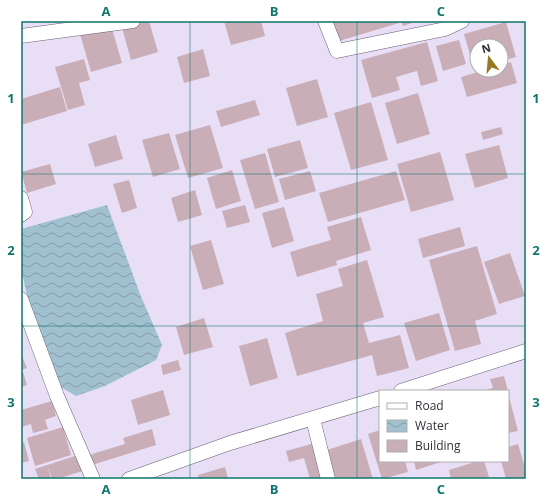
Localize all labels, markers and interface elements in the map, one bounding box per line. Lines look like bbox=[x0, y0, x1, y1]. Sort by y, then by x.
text: A bbox=[102, 2, 111, 20]
text: B bbox=[270, 2, 279, 20]
text: C bbox=[437, 2, 445, 20]
north arrow bbox=[469, 38, 509, 78]
text: N bbox=[480, 39, 492, 56]
text: 1 bbox=[7, 89, 15, 107]
text: 1 bbox=[532, 89, 540, 107]
text: 2 bbox=[7, 241, 15, 259]
text: 2 bbox=[532, 241, 540, 259]
legend bbox=[379, 390, 509, 462]
text: 3 bbox=[7, 393, 15, 411]
text: 3 bbox=[532, 393, 540, 411]
text: Road bbox=[415, 397, 444, 414]
text: Water bbox=[415, 417, 449, 434]
text: Building bbox=[415, 437, 461, 454]
text: A bbox=[102, 480, 111, 498]
text: B bbox=[270, 480, 279, 498]
text: C bbox=[437, 480, 445, 498]

